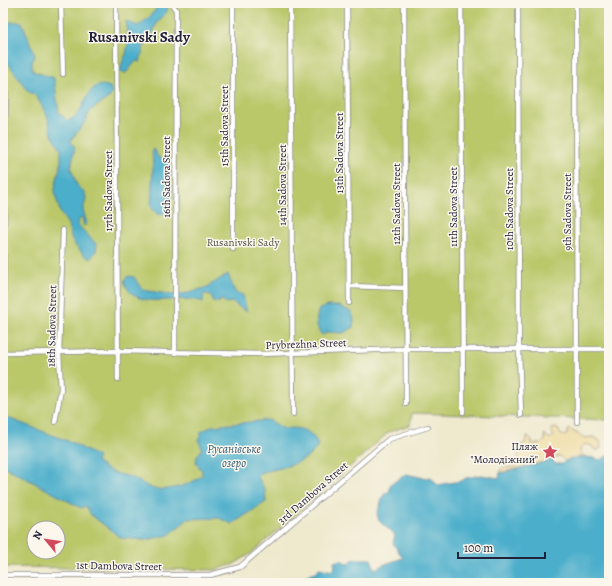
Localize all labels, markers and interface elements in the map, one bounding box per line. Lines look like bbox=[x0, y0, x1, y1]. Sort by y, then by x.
district label: Rusanivski Sady bbox=[88, 27, 191, 47]
street label: 15th Sadova Street bbox=[217, 85, 232, 167]
street label: 13th Sadova Street bbox=[332, 112, 347, 194]
street label: 16th Sadova Street bbox=[159, 136, 174, 218]
street label: 14th Sadova Street bbox=[275, 144, 290, 226]
street label: 17th Sadova Street bbox=[101, 150, 116, 232]
street label: 12th Sadova Street bbox=[389, 163, 404, 245]
street label: 11th Sadova Street bbox=[446, 167, 461, 247]
street label: 10th Sadova Street bbox=[502, 167, 517, 250]
street label: 9th Sadova Street bbox=[560, 173, 575, 251]
park label: Rusanivski Sady bbox=[207, 235, 279, 250]
street label: 18th Sadova Street bbox=[44, 285, 60, 367]
street label: Prybrezhna Street bbox=[265, 335, 347, 353]
place label: Пляж "Молодіжний" bbox=[470, 439, 539, 467]
water label: Русанівське озеро bbox=[207, 441, 261, 471]
place icon: Пляж "Молодіжний" bbox=[541, 443, 559, 461]
street label: 3rd Dambova Street bbox=[275, 458, 352, 528]
north arrow bbox=[26, 520, 66, 560]
text: N bbox=[29, 528, 46, 543]
scale bar bbox=[458, 534, 545, 560]
text: 100 m bbox=[464, 540, 493, 556]
street label: 1st Dambova Street bbox=[76, 558, 162, 574]

